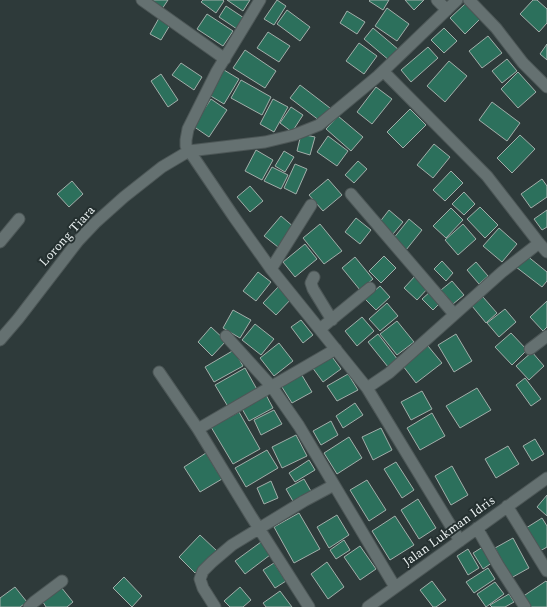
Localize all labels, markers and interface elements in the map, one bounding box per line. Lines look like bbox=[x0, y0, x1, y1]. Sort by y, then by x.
street label: Lorong Tiara bbox=[34, 201, 100, 271]
street label: Jalan Lukman Idris bbox=[399, 491, 499, 571]

